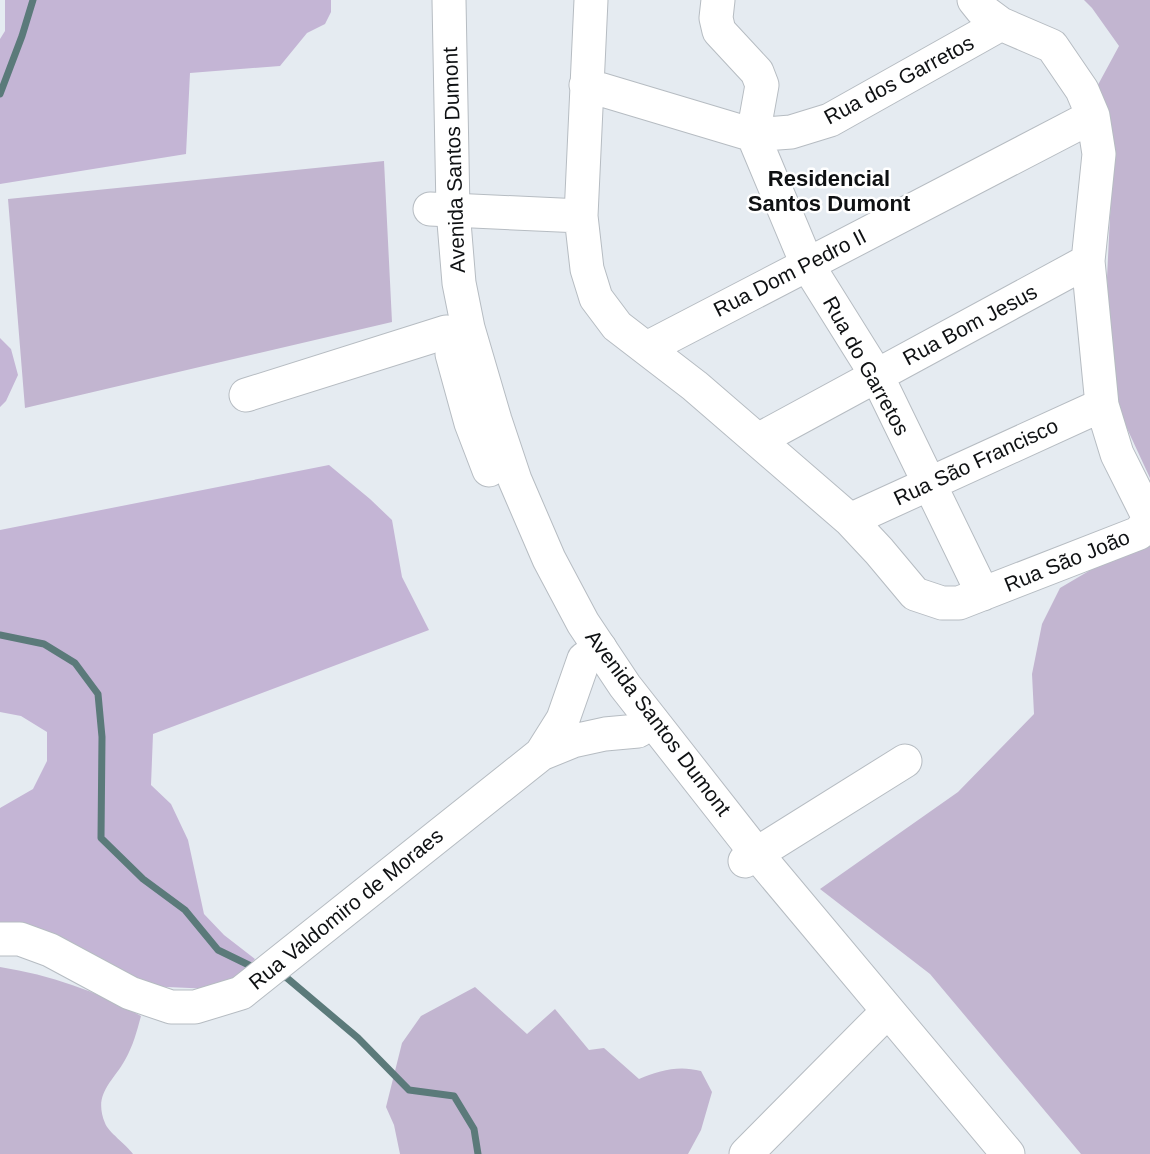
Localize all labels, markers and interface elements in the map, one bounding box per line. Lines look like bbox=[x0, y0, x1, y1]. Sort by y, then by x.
street label: Rua dos Garretos bbox=[820, 30, 977, 129]
street label: Avenida Santos Dumont bbox=[438, 46, 469, 273]
district label: Residencial Santos Dumont bbox=[748, 166, 911, 216]
street label: Rua Dom Pedro II bbox=[710, 224, 870, 321]
street label: Rua Bom Jesus bbox=[899, 280, 1041, 370]
street label: Rua do Garretos bbox=[819, 292, 914, 439]
street label: Rua São Francisco bbox=[890, 413, 1062, 510]
street label: Rua São João bbox=[1001, 525, 1133, 596]
street label: Avenida Santos Dumont bbox=[581, 625, 736, 820]
street label: Rua Valdomiro de Moraes bbox=[244, 823, 447, 994]

